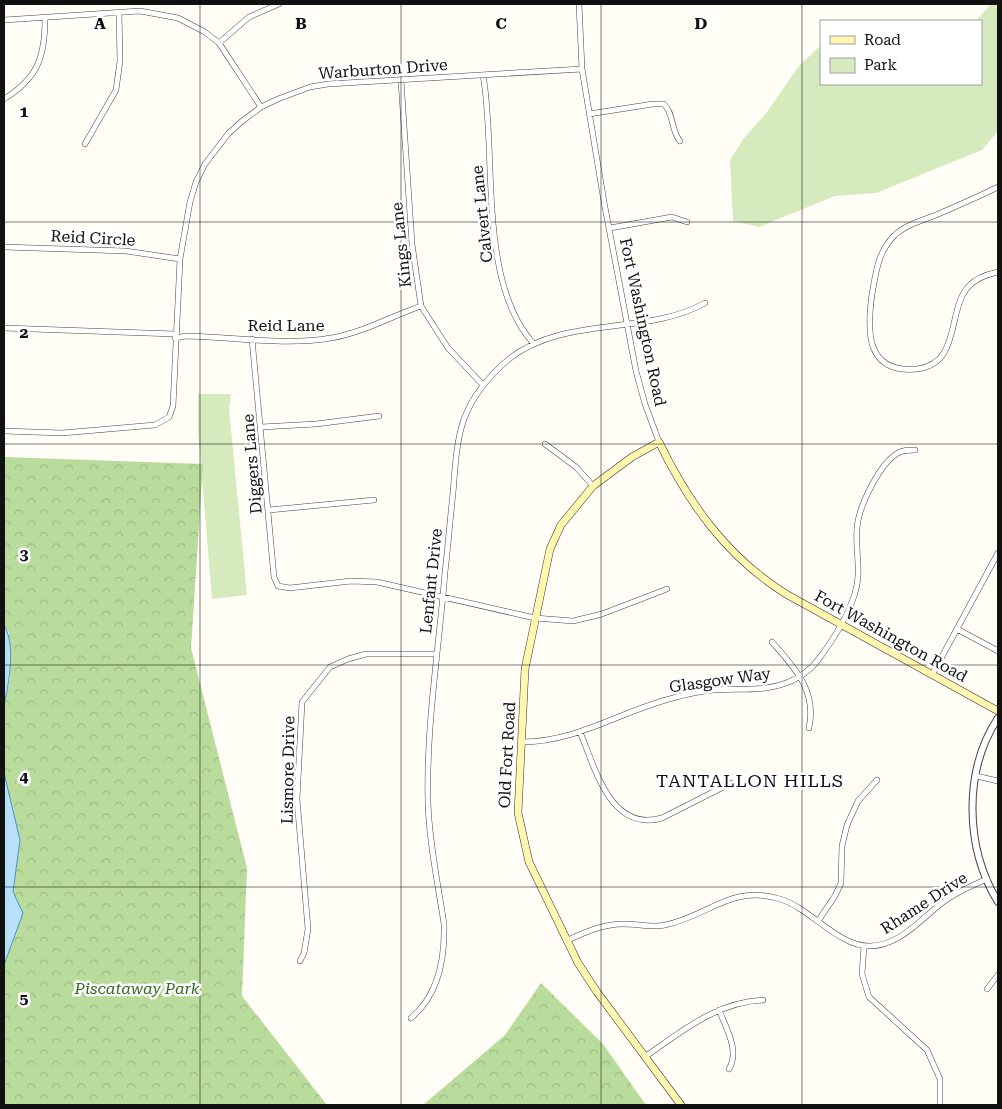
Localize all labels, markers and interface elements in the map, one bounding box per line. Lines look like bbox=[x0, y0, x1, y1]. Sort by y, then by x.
text: A bbox=[94, 14, 106, 33]
text: B bbox=[295, 14, 307, 33]
text: C bbox=[495, 14, 507, 33]
text: D bbox=[695, 14, 708, 33]
legend bbox=[820, 20, 982, 85]
text: Road bbox=[864, 31, 901, 49]
street label: Warburton Drive bbox=[318, 55, 449, 83]
text: Park bbox=[864, 56, 898, 74]
text: 1 bbox=[20, 102, 29, 121]
street label: Calvert Lane bbox=[467, 164, 497, 263]
street label: Kings Lane bbox=[387, 201, 415, 289]
street label: Reid Circle bbox=[50, 226, 136, 250]
street label: Fort Washington Road bbox=[616, 236, 670, 408]
street label: Reid Lane bbox=[248, 316, 325, 335]
text: 2 bbox=[20, 323, 29, 342]
street label: Diggers Lane bbox=[238, 413, 266, 515]
street label: Lenfant Drive bbox=[416, 527, 446, 635]
text: 3 bbox=[20, 545, 29, 564]
street label: Fort Washington Road bbox=[811, 586, 971, 686]
street label: Glasgow Way bbox=[668, 663, 773, 697]
street label: Old Fort Road bbox=[495, 701, 519, 809]
street label: Lismore Drive bbox=[278, 716, 298, 824]
text: 4 bbox=[20, 767, 29, 786]
district label: TANTALLON HILLS bbox=[656, 770, 844, 791]
street label: Rhame Drive bbox=[877, 868, 971, 938]
park label: Piscataway Park bbox=[73, 979, 200, 998]
text: 5 bbox=[20, 989, 29, 1008]

